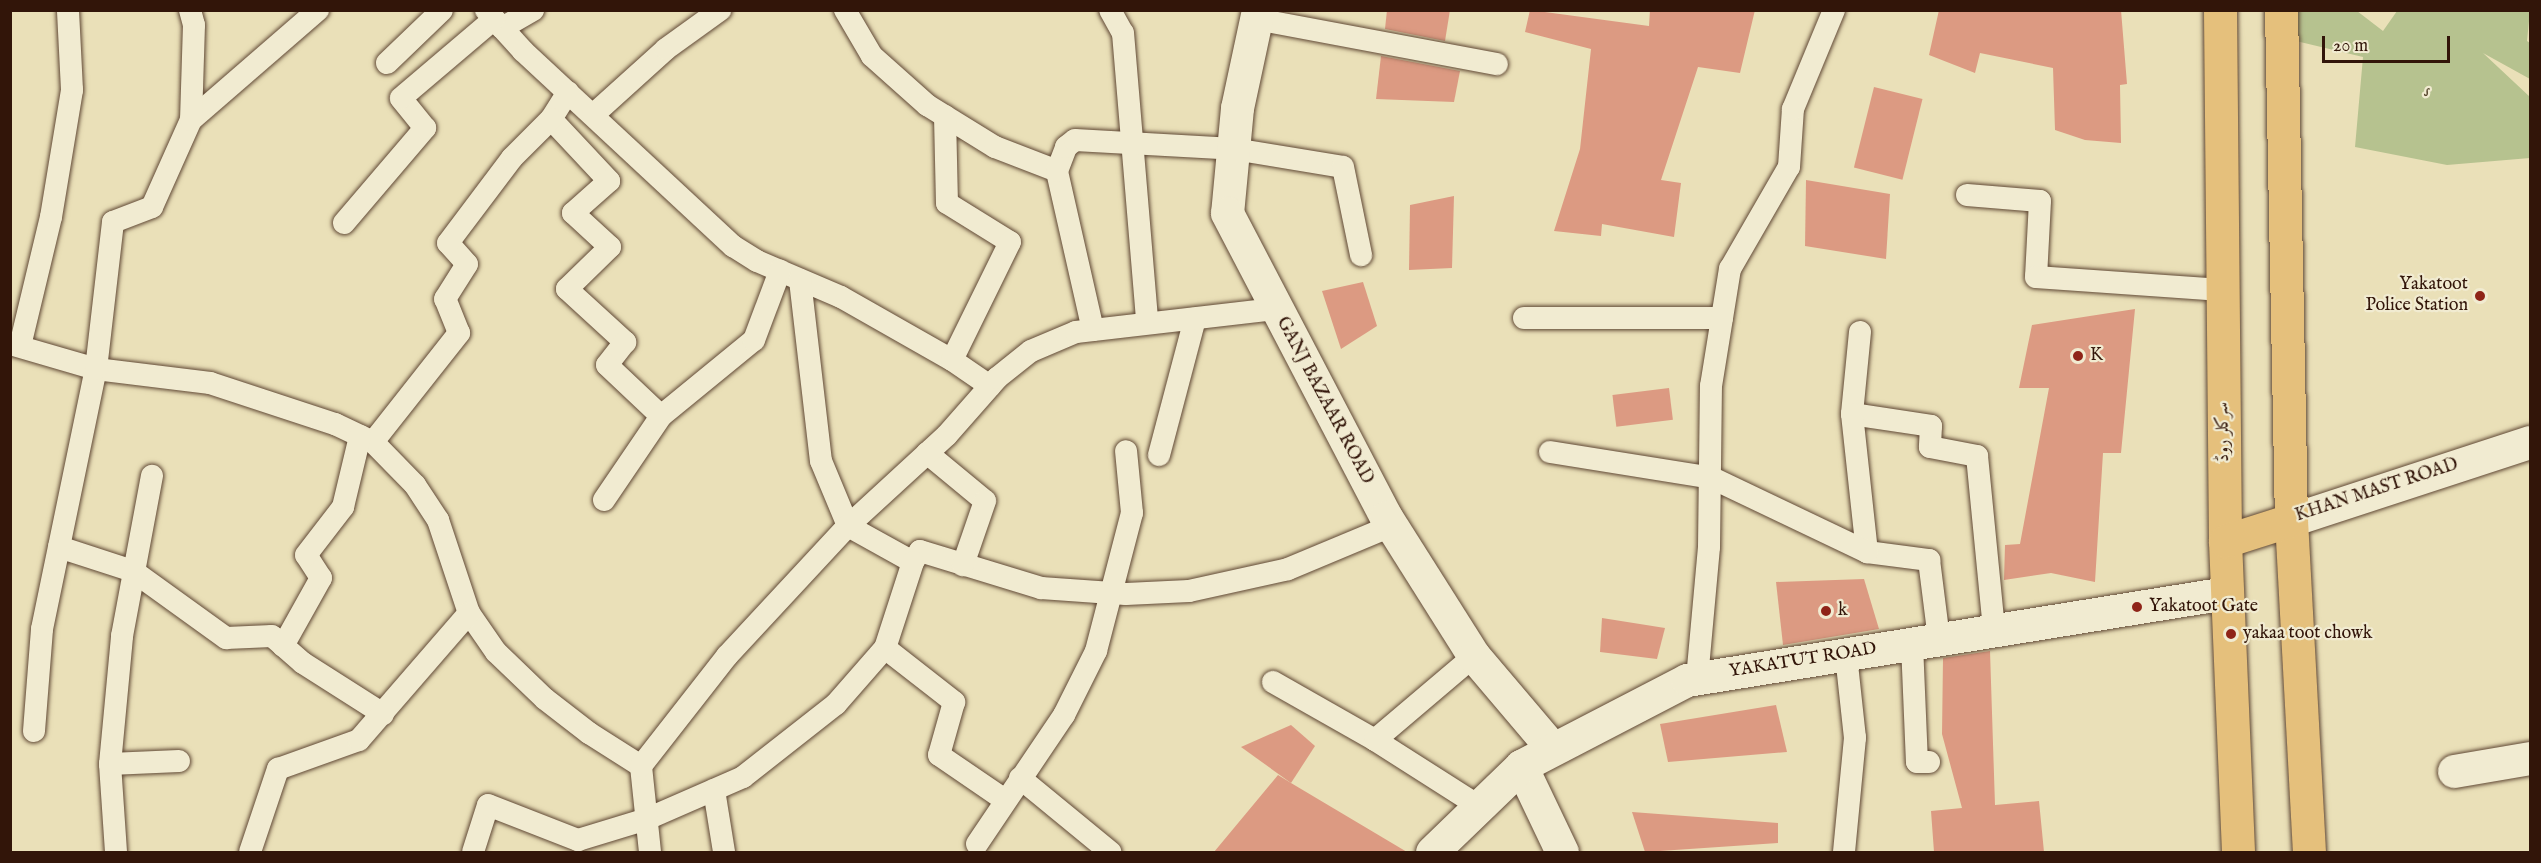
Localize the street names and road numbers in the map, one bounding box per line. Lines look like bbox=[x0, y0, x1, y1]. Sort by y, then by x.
street label: GANJ BAZAAR ROAD bbox=[1271, 314, 1377, 488]
street label: سرکلر روڈ bbox=[2213, 402, 2235, 462]
street label: KHAN MAST ROAD bbox=[2293, 454, 2461, 528]
street label: YAKATUT ROAD bbox=[1728, 639, 1878, 683]

